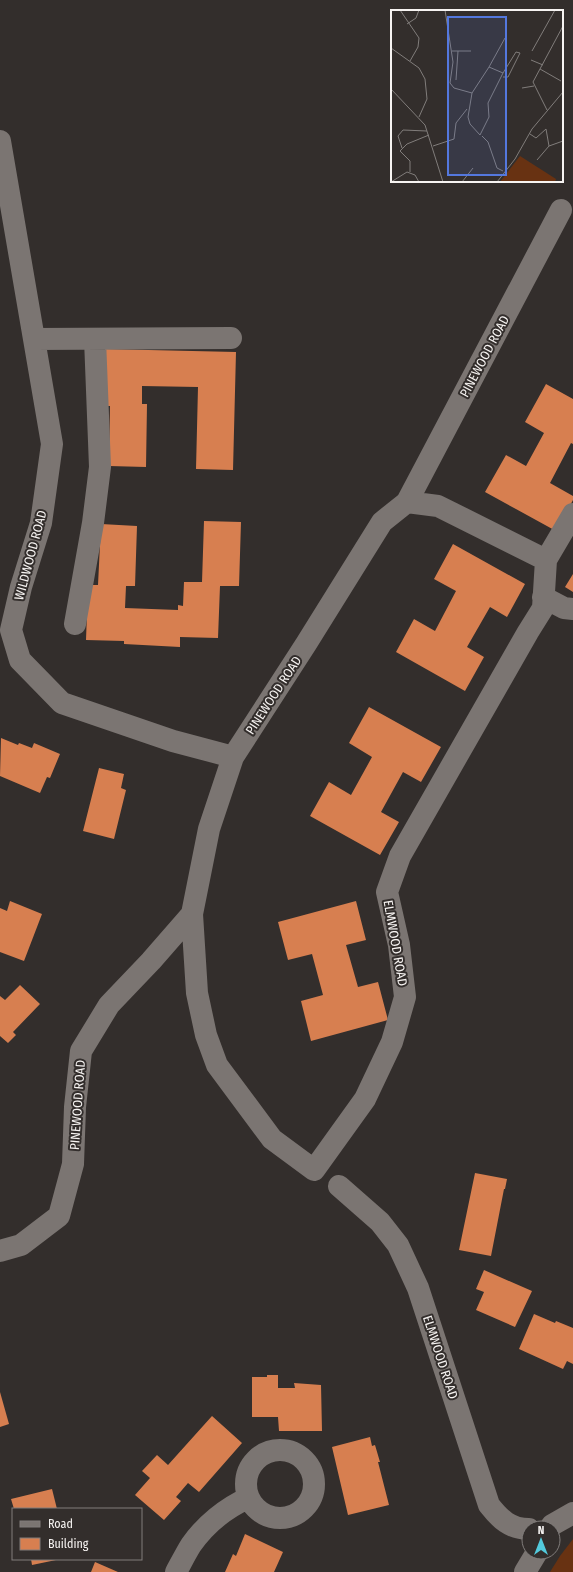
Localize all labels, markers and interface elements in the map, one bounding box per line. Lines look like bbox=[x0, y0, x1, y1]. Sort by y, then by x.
inset map bbox=[391, 10, 563, 182]
street label: PINEWOOD ROAD bbox=[457, 313, 512, 400]
street label: WILDWOOD ROAD bbox=[11, 508, 50, 602]
street label: PINEWOOD ROAD bbox=[243, 653, 304, 737]
street label: ELMWOOD ROAD bbox=[381, 899, 410, 987]
street label: PINEWOOD ROAD bbox=[67, 1059, 88, 1151]
street label: ELMWOOD ROAD bbox=[420, 1313, 461, 1401]
legend bbox=[12, 1508, 142, 1560]
text: Road bbox=[48, 1517, 73, 1531]
north arrow bbox=[521, 1520, 561, 1560]
text: N bbox=[538, 1524, 544, 1537]
text: Building bbox=[48, 1537, 89, 1551]

